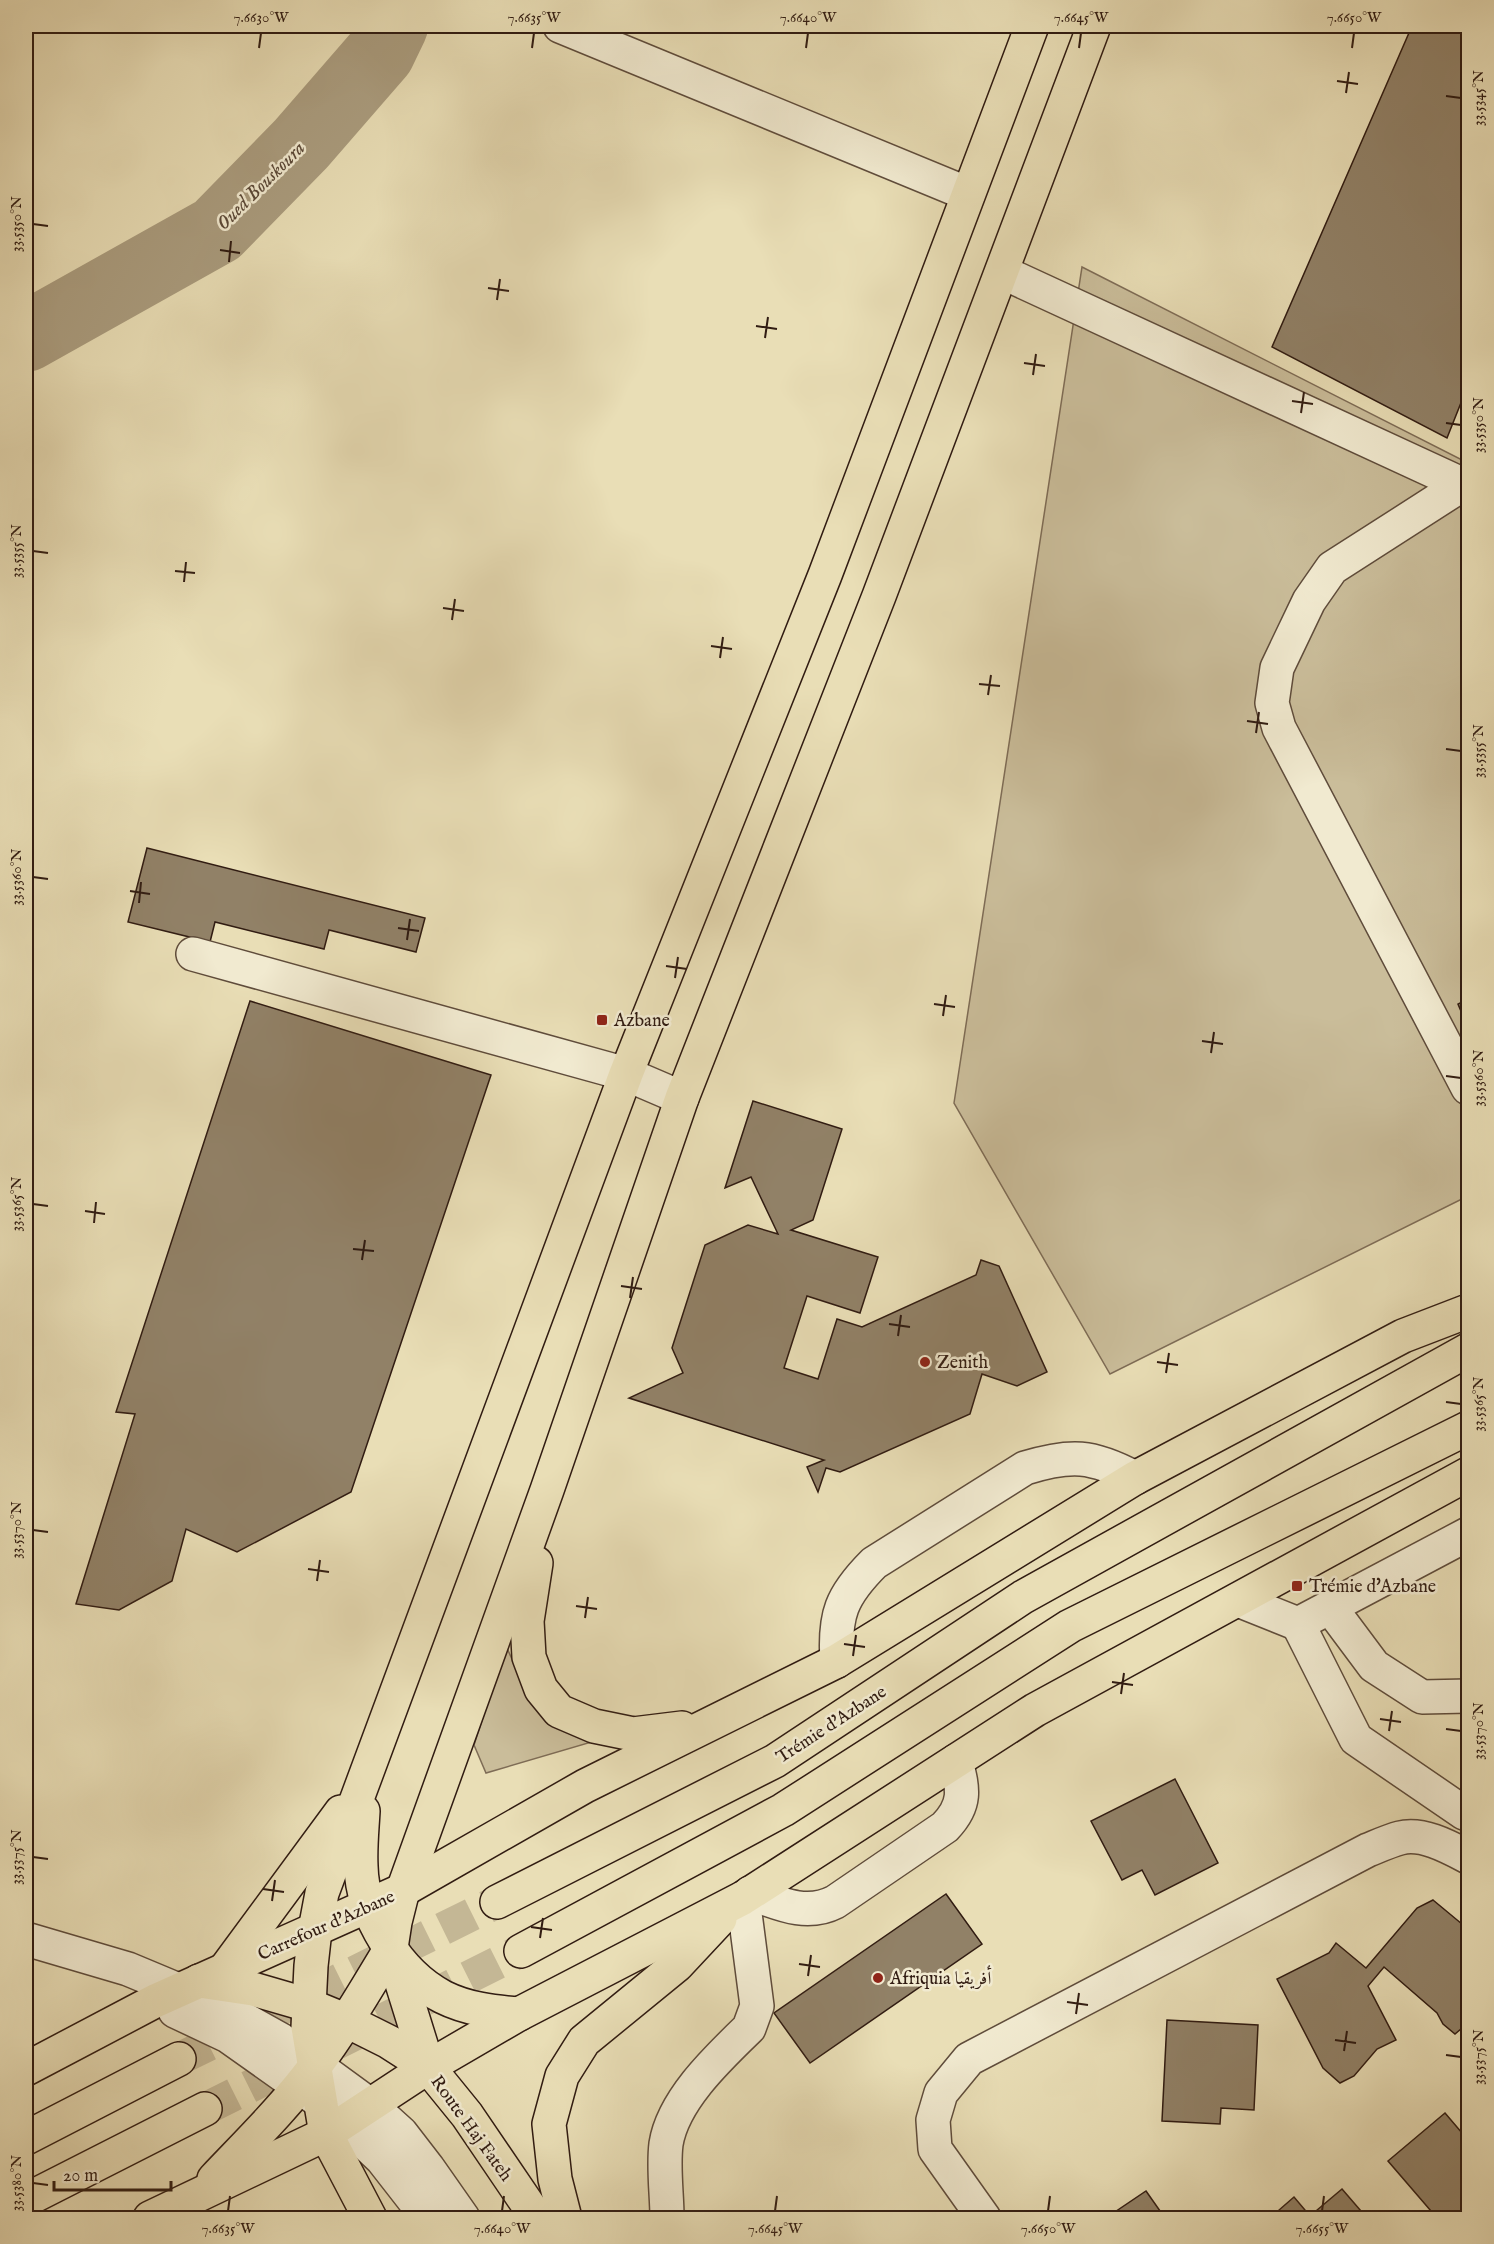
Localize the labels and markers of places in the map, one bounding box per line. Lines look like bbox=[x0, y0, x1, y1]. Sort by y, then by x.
place label: Azbane bbox=[613, 1010, 670, 1033]
marker: Azbane bbox=[595, 1013, 609, 1027]
place label: Zenith bbox=[937, 1352, 988, 1375]
marker: Zenith bbox=[918, 1355, 932, 1369]
place label: Trémie d'Azbane bbox=[1309, 1576, 1436, 1599]
marker: Trémie d'Azbane bbox=[1290, 1579, 1304, 1593]
place label: Afriquia أفريقيا bbox=[889, 1965, 992, 1991]
marker: Afriquia أفريقيا bbox=[871, 1971, 885, 1985]

